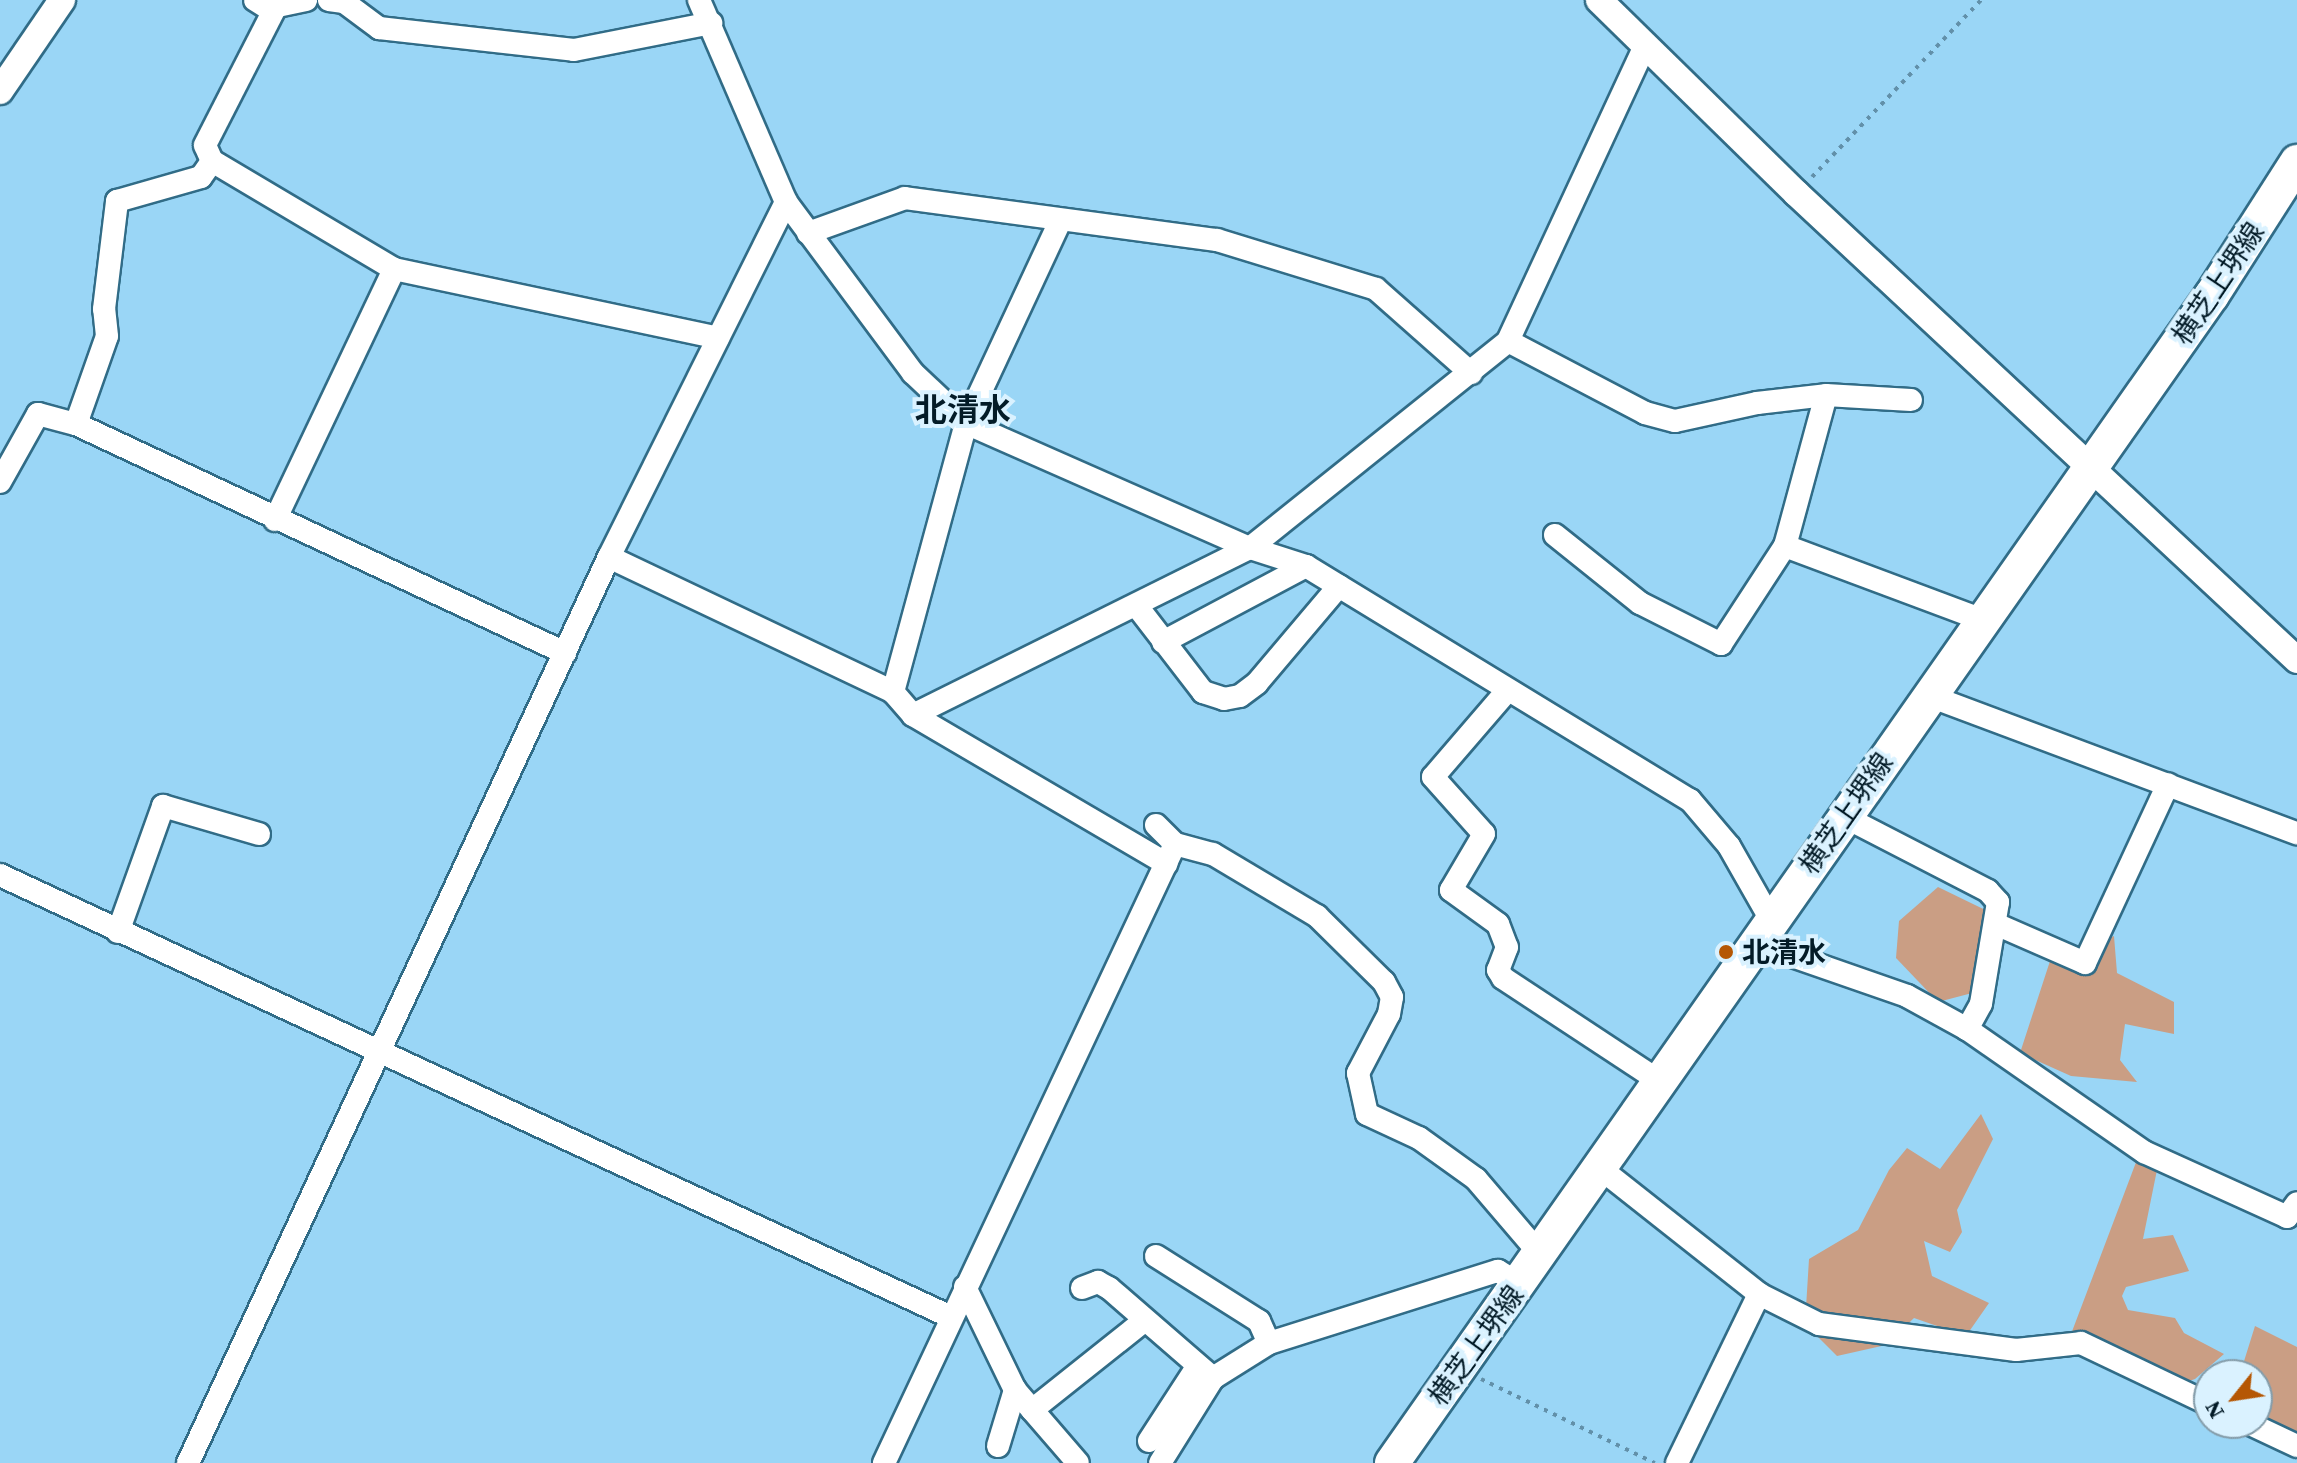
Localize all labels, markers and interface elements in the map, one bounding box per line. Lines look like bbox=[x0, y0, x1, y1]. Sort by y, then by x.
street label: 横芝上堺線 bbox=[2165, 216, 2271, 350]
district label: 北清水 bbox=[915, 391, 1011, 429]
street label: 横芝上堺線 bbox=[1792, 746, 1900, 880]
place label: 北清水 bbox=[1742, 935, 1826, 969]
marker: 北清水 bbox=[1717, 943, 1735, 961]
street label: 横芝上堺線 bbox=[1421, 1278, 1531, 1412]
north arrow bbox=[2193, 1359, 2273, 1439]
text: N bbox=[2197, 1396, 2231, 1424]

